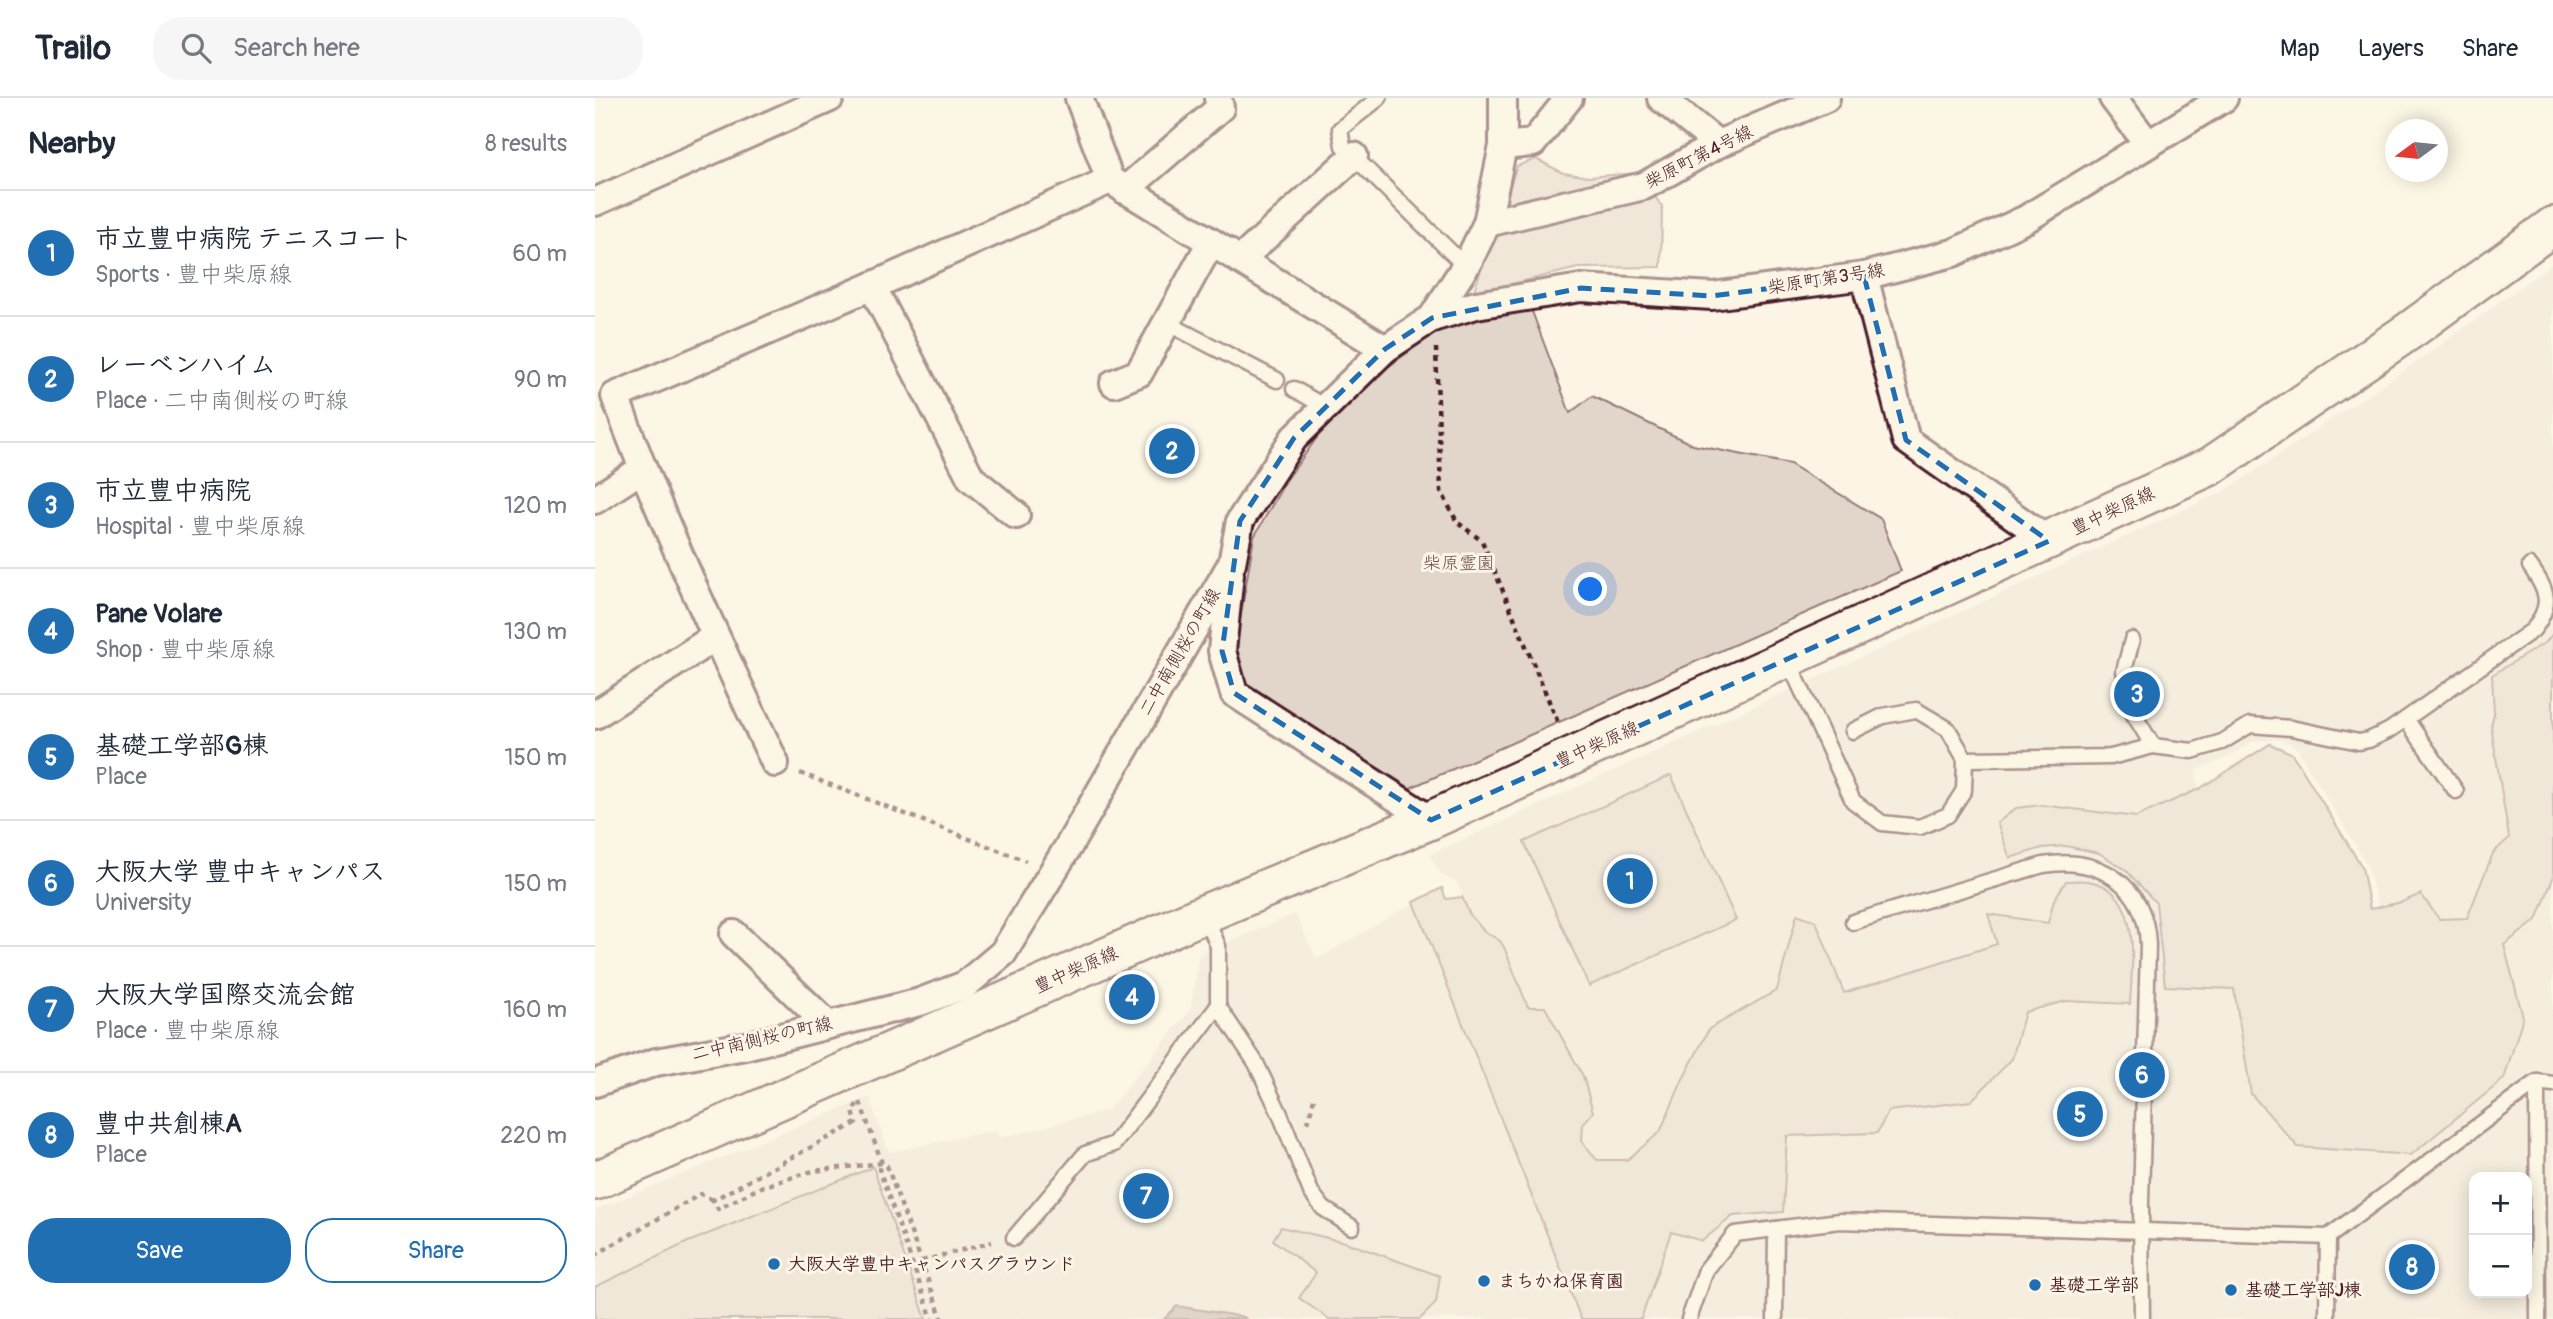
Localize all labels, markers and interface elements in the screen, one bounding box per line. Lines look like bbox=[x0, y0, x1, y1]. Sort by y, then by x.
search box bbox=[153, 17, 643, 80]
text: Trailo bbox=[35, 28, 111, 69]
icon: search bbox=[177, 29, 215, 67]
text: Search here bbox=[233, 32, 360, 64]
text: Map bbox=[2280, 34, 2320, 63]
text: Layers bbox=[2358, 34, 2424, 63]
text: Share bbox=[2462, 34, 2518, 63]
north arrow bbox=[2385, 119, 2448, 182]
street label: 柴原町第4号線 bbox=[1641, 120, 1757, 194]
text: Nearby bbox=[28, 125, 115, 162]
text: 8 results bbox=[485, 129, 567, 158]
text: 市立豊中病院 テニスコート bbox=[95, 223, 413, 255]
text: 1 bbox=[47, 239, 56, 268]
text: 60 m bbox=[512, 239, 567, 268]
street label: 柴原町第3号線 bbox=[1766, 258, 1886, 300]
text: Sports · 豊中柴原線 bbox=[95, 260, 292, 289]
text: レーベンハイム bbox=[95, 349, 276, 381]
text: 2 bbox=[45, 365, 57, 394]
text: 90 m bbox=[514, 365, 567, 394]
text: Place · 二中南側桜の町線 bbox=[95, 386, 348, 415]
pin: 2 bbox=[1149, 425, 1195, 477]
text: 市立豊中病院 bbox=[95, 475, 251, 507]
street label: 豊中柴原線 bbox=[2067, 482, 2159, 540]
text: 3 bbox=[45, 491, 57, 520]
text: 120 m bbox=[504, 491, 567, 520]
text: Hospital · 豊中柴原線 bbox=[95, 512, 305, 541]
park label: 柴原霊園 bbox=[1423, 552, 1495, 575]
your location bbox=[1573, 572, 1607, 606]
street label: 二中南側桜の町線 bbox=[1134, 584, 1226, 720]
text: Pane Volare bbox=[95, 598, 222, 630]
text: 4 bbox=[44, 617, 58, 646]
text: 130 m bbox=[504, 617, 567, 646]
text: Shop · 豊中柴原線 bbox=[95, 635, 275, 664]
pin: 3 bbox=[2114, 668, 2160, 720]
street label: 豊中柴原線 bbox=[1551, 716, 1643, 774]
text: 基礎工学部G棟 bbox=[95, 730, 268, 762]
text: 5 bbox=[45, 743, 57, 772]
text: 150 m bbox=[504, 743, 567, 772]
text: Place bbox=[95, 762, 147, 791]
pin: 1 bbox=[1607, 855, 1653, 907]
text: 大阪大学 豊中キャンパス bbox=[95, 856, 386, 888]
text: 6 bbox=[44, 869, 58, 898]
text: 150 m bbox=[504, 869, 567, 898]
text: University bbox=[95, 888, 191, 917]
street label: 豊中柴原線 bbox=[1030, 941, 1122, 999]
pin: 4 bbox=[1109, 971, 1155, 1023]
text: 大阪大学国際交流会館 bbox=[95, 979, 355, 1011]
text: 7 bbox=[45, 995, 57, 1024]
text: 160 m bbox=[503, 995, 567, 1024]
street label: 二中南側桜の町線 bbox=[689, 1012, 835, 1066]
text: Place · 豊中柴原線 bbox=[95, 1016, 279, 1045]
pin: 6 bbox=[2119, 1049, 2165, 1101]
pin: 5 bbox=[2057, 1088, 2103, 1140]
text: 豊中共創棟A bbox=[95, 1108, 242, 1140]
text: 8 bbox=[45, 1121, 57, 1150]
text: 220 m bbox=[500, 1121, 567, 1150]
text: Place bbox=[95, 1140, 147, 1169]
pin: 7 bbox=[1123, 1170, 1169, 1222]
map controls bbox=[2469, 1172, 2532, 1298]
button: + bbox=[2469, 1172, 2532, 1235]
button: Save bbox=[28, 1218, 291, 1283]
button: Share bbox=[305, 1218, 567, 1283]
button: − bbox=[2469, 1235, 2532, 1298]
pin: 8 bbox=[2389, 1241, 2435, 1293]
place label: 大阪大学豊中キャンパスグラウンド bbox=[788, 1253, 1075, 1276]
marker: 大阪大学豊中キャンパスグラウンド bbox=[766, 1256, 782, 1272]
place label: まちかね保育園 bbox=[1498, 1270, 1624, 1293]
marker: まちかね保育園 bbox=[1476, 1273, 1492, 1289]
place label: 基礎工学部 bbox=[2049, 1274, 2139, 1297]
marker: 基礎工学部 bbox=[2027, 1277, 2043, 1293]
place label: 基礎工学部J棟 bbox=[2245, 1279, 2362, 1302]
marker: 基礎工学部J棟 bbox=[2223, 1282, 2239, 1298]

